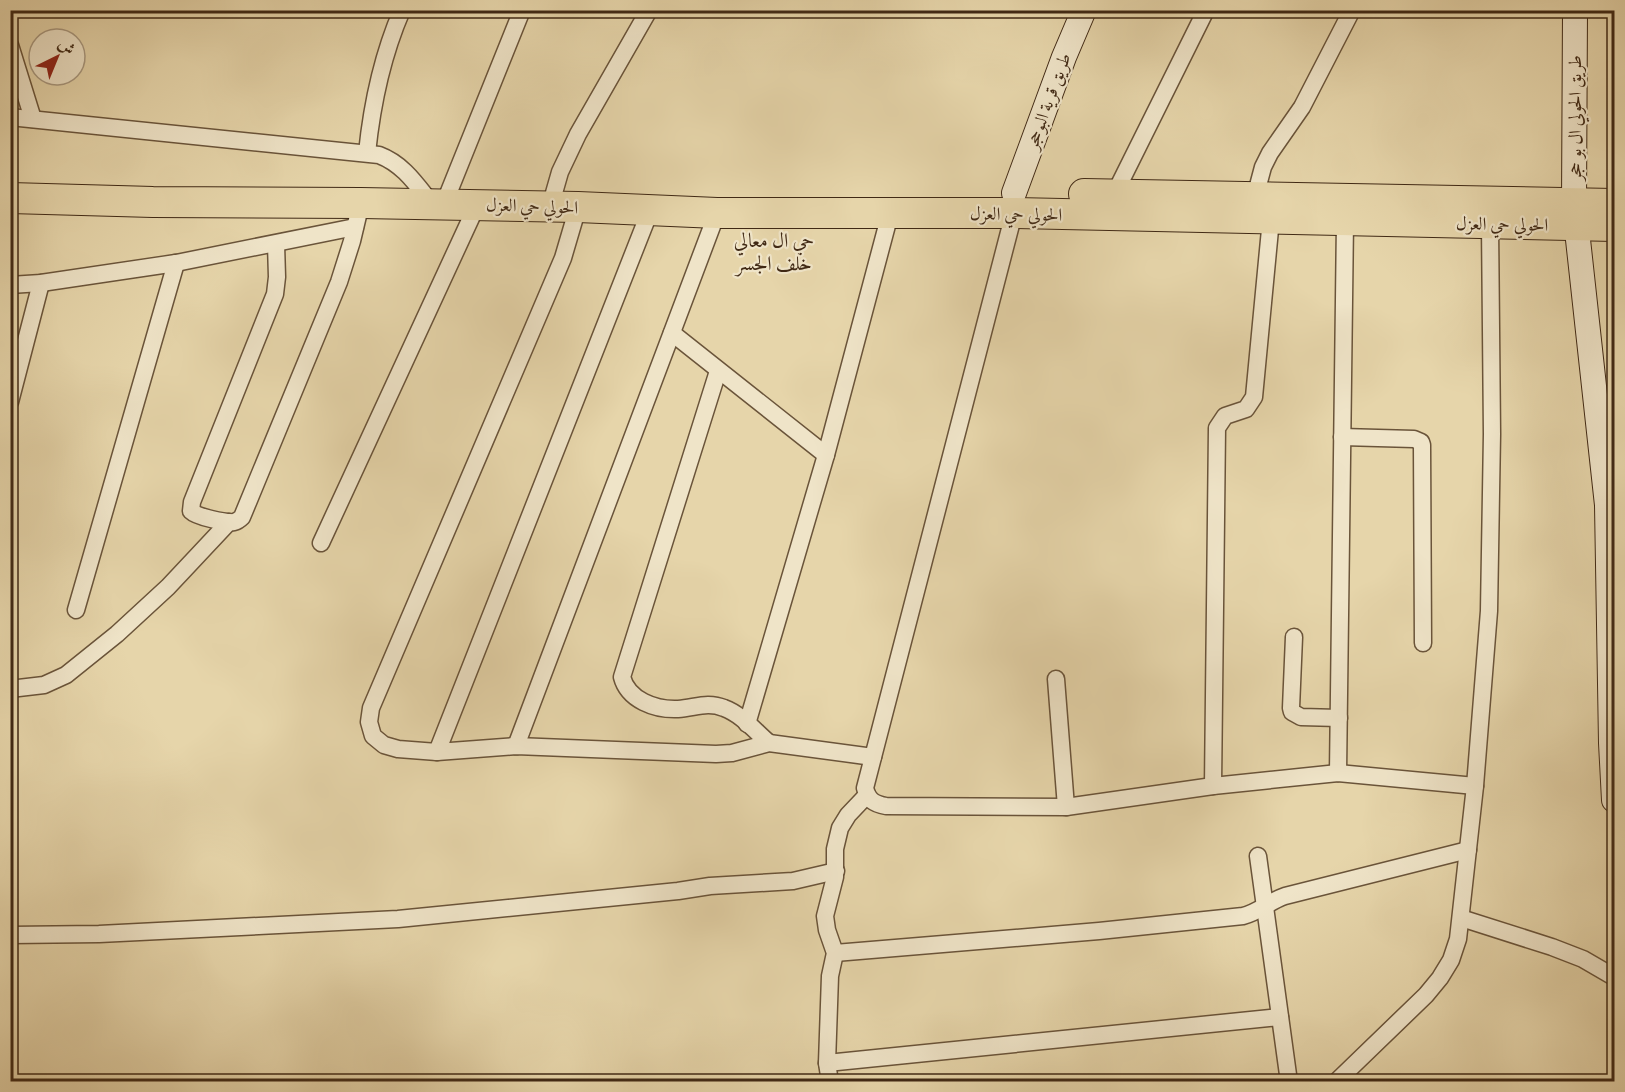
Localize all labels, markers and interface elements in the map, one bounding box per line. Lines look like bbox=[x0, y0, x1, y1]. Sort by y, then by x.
north arrow bbox=[27, 27, 87, 87]
text: ش bbox=[54, 34, 79, 59]
street label: طريق قرية البوحجر bbox=[1020, 50, 1077, 154]
street label: طريق الحولي ال بو حجر bbox=[1564, 55, 1590, 183]
street label: الحولي حي العزل bbox=[485, 193, 579, 223]
street label: الحولي حي العزل bbox=[970, 202, 1062, 230]
street label: الحولي حي العزل bbox=[1456, 212, 1548, 240]
district label: حي ال معالي خلف الجسر bbox=[734, 228, 814, 277]

